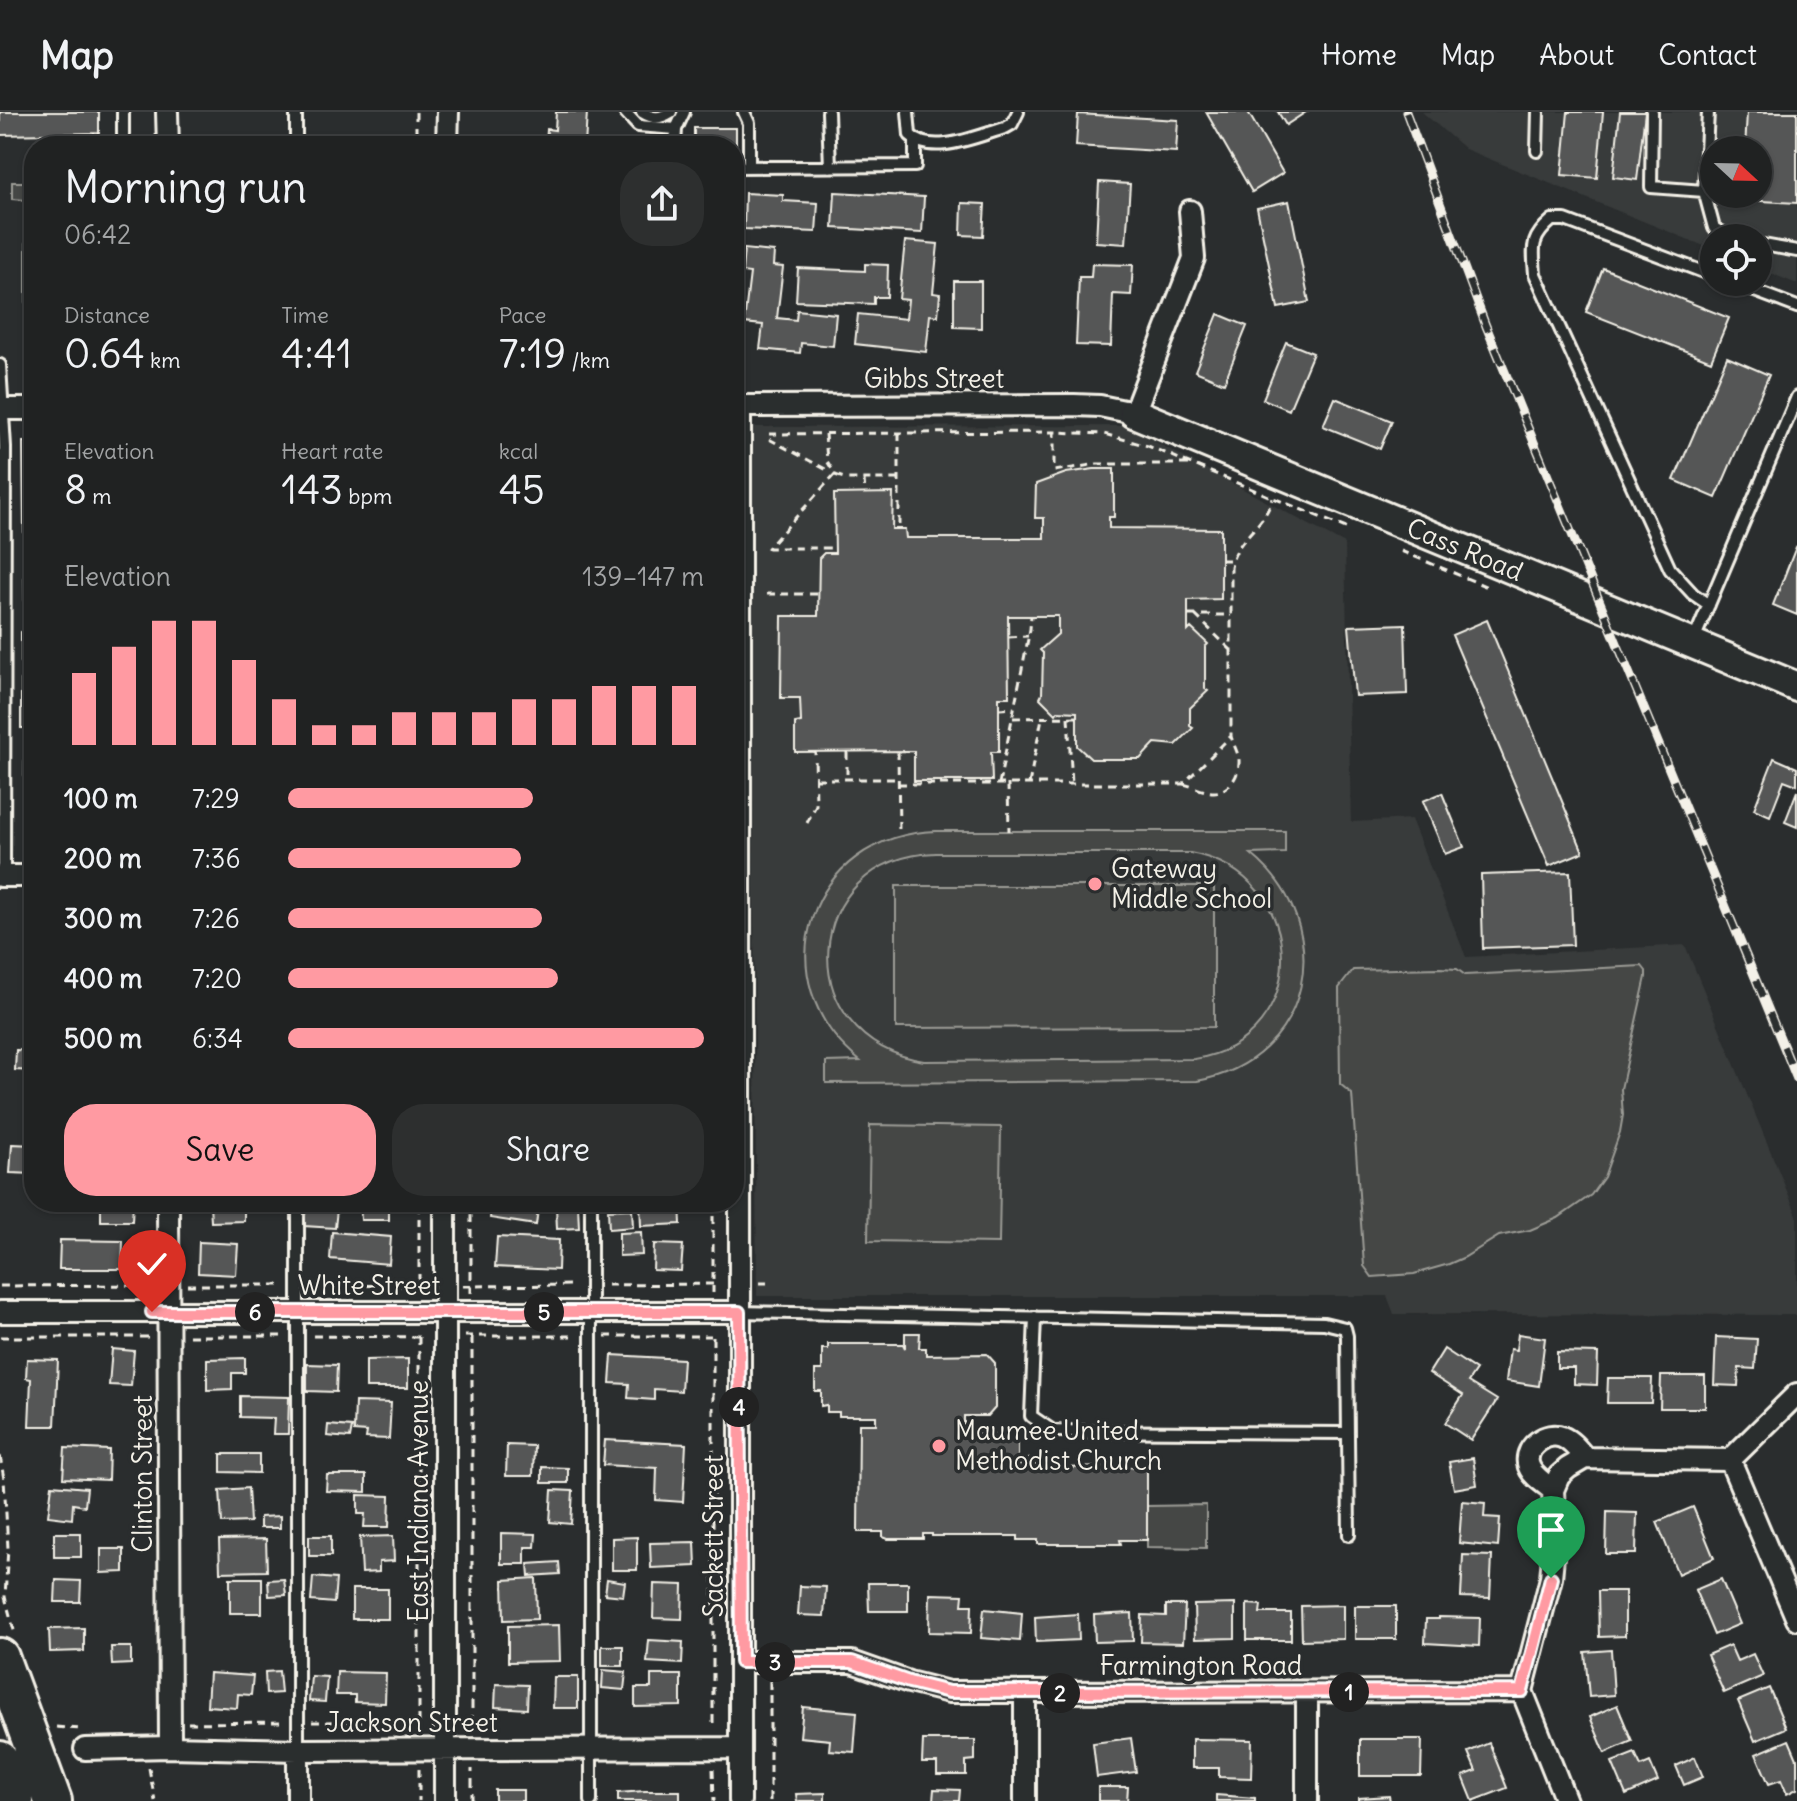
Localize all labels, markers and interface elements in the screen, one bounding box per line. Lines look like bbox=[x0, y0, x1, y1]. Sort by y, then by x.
text: Map bbox=[40, 32, 114, 79]
text: Home bbox=[1321, 37, 1397, 73]
text: Map bbox=[1441, 37, 1495, 73]
text: About bbox=[1539, 37, 1614, 73]
text: Contact bbox=[1658, 37, 1757, 73]
north arrow bbox=[1700, 136, 1772, 208]
map controls bbox=[1700, 136, 1772, 296]
text: Morning run bbox=[64, 160, 307, 215]
button: share bbox=[620, 162, 704, 246]
text: 06:42 bbox=[64, 218, 131, 251]
button: locate bbox=[1700, 224, 1772, 296]
text: Distance bbox=[64, 301, 150, 329]
text: Time bbox=[281, 301, 329, 329]
text: Pace bbox=[499, 301, 546, 329]
text: 0.64 bbox=[64, 329, 145, 379]
text: 4:41 bbox=[281, 329, 352, 379]
text: 7:19 bbox=[499, 329, 566, 379]
text: km bbox=[145, 346, 181, 374]
text: /km bbox=[566, 346, 610, 374]
street label: Gibbs Street bbox=[864, 362, 1005, 395]
text: Elevation bbox=[64, 437, 154, 465]
text: Heart rate bbox=[281, 437, 383, 465]
text: kcal bbox=[499, 437, 538, 465]
text: 8 bbox=[64, 465, 87, 515]
text: 143 bbox=[281, 465, 343, 515]
text: 45 bbox=[499, 465, 545, 515]
text: m bbox=[87, 482, 112, 510]
text: bpm bbox=[343, 482, 392, 510]
street label: Cass Road bbox=[1402, 511, 1528, 588]
text: Elevation bbox=[64, 560, 171, 593]
text: 139–147 m bbox=[582, 560, 704, 593]
text: 100 m bbox=[64, 782, 138, 815]
text: 7:29 bbox=[192, 782, 240, 815]
text: 200 m bbox=[64, 842, 141, 875]
text: 7:36 bbox=[192, 842, 240, 875]
place label: Gateway Middle School bbox=[1111, 852, 1272, 915]
marker: Gateway Middle School bbox=[1086, 875, 1104, 893]
text: 300 m bbox=[64, 902, 142, 935]
text: 7:26 bbox=[192, 902, 240, 935]
text: 400 m bbox=[64, 962, 142, 995]
text: 7:20 bbox=[192, 962, 242, 995]
text: 500 m bbox=[64, 1022, 142, 1055]
text: 6:34 bbox=[192, 1022, 243, 1055]
button: Save bbox=[64, 1104, 376, 1196]
button: Share bbox=[392, 1104, 704, 1196]
pin bbox=[118, 1230, 186, 1312]
icon: check bbox=[130, 1242, 174, 1286]
street label: White Street bbox=[298, 1269, 440, 1302]
pin: 6 bbox=[235, 1292, 275, 1332]
pin: 5 bbox=[524, 1292, 564, 1332]
text: 6 bbox=[249, 1298, 261, 1326]
text: 5 bbox=[538, 1298, 550, 1326]
street label: East Indiana Avenue bbox=[402, 1380, 435, 1622]
pin: 4 bbox=[719, 1387, 759, 1427]
text: 4 bbox=[733, 1393, 745, 1421]
street label: Clinton Street bbox=[126, 1395, 159, 1553]
place label: Maumee United Methodist Church bbox=[955, 1414, 1162, 1477]
marker: Maumee United Methodist Church bbox=[930, 1437, 948, 1455]
street label: Sackett Street bbox=[697, 1454, 730, 1617]
pin bbox=[1517, 1496, 1585, 1578]
icon: arrive bbox=[1529, 1508, 1573, 1552]
pin: 3 bbox=[755, 1642, 795, 1682]
text: 3 bbox=[769, 1648, 781, 1676]
street label: Farmington Road bbox=[1100, 1649, 1302, 1682]
pin: 1 bbox=[1329, 1672, 1369, 1712]
pin: 2 bbox=[1040, 1673, 1080, 1713]
text: 1 bbox=[1345, 1678, 1353, 1706]
text: 2 bbox=[1054, 1679, 1066, 1707]
street label: Jackson Street bbox=[326, 1706, 498, 1739]

